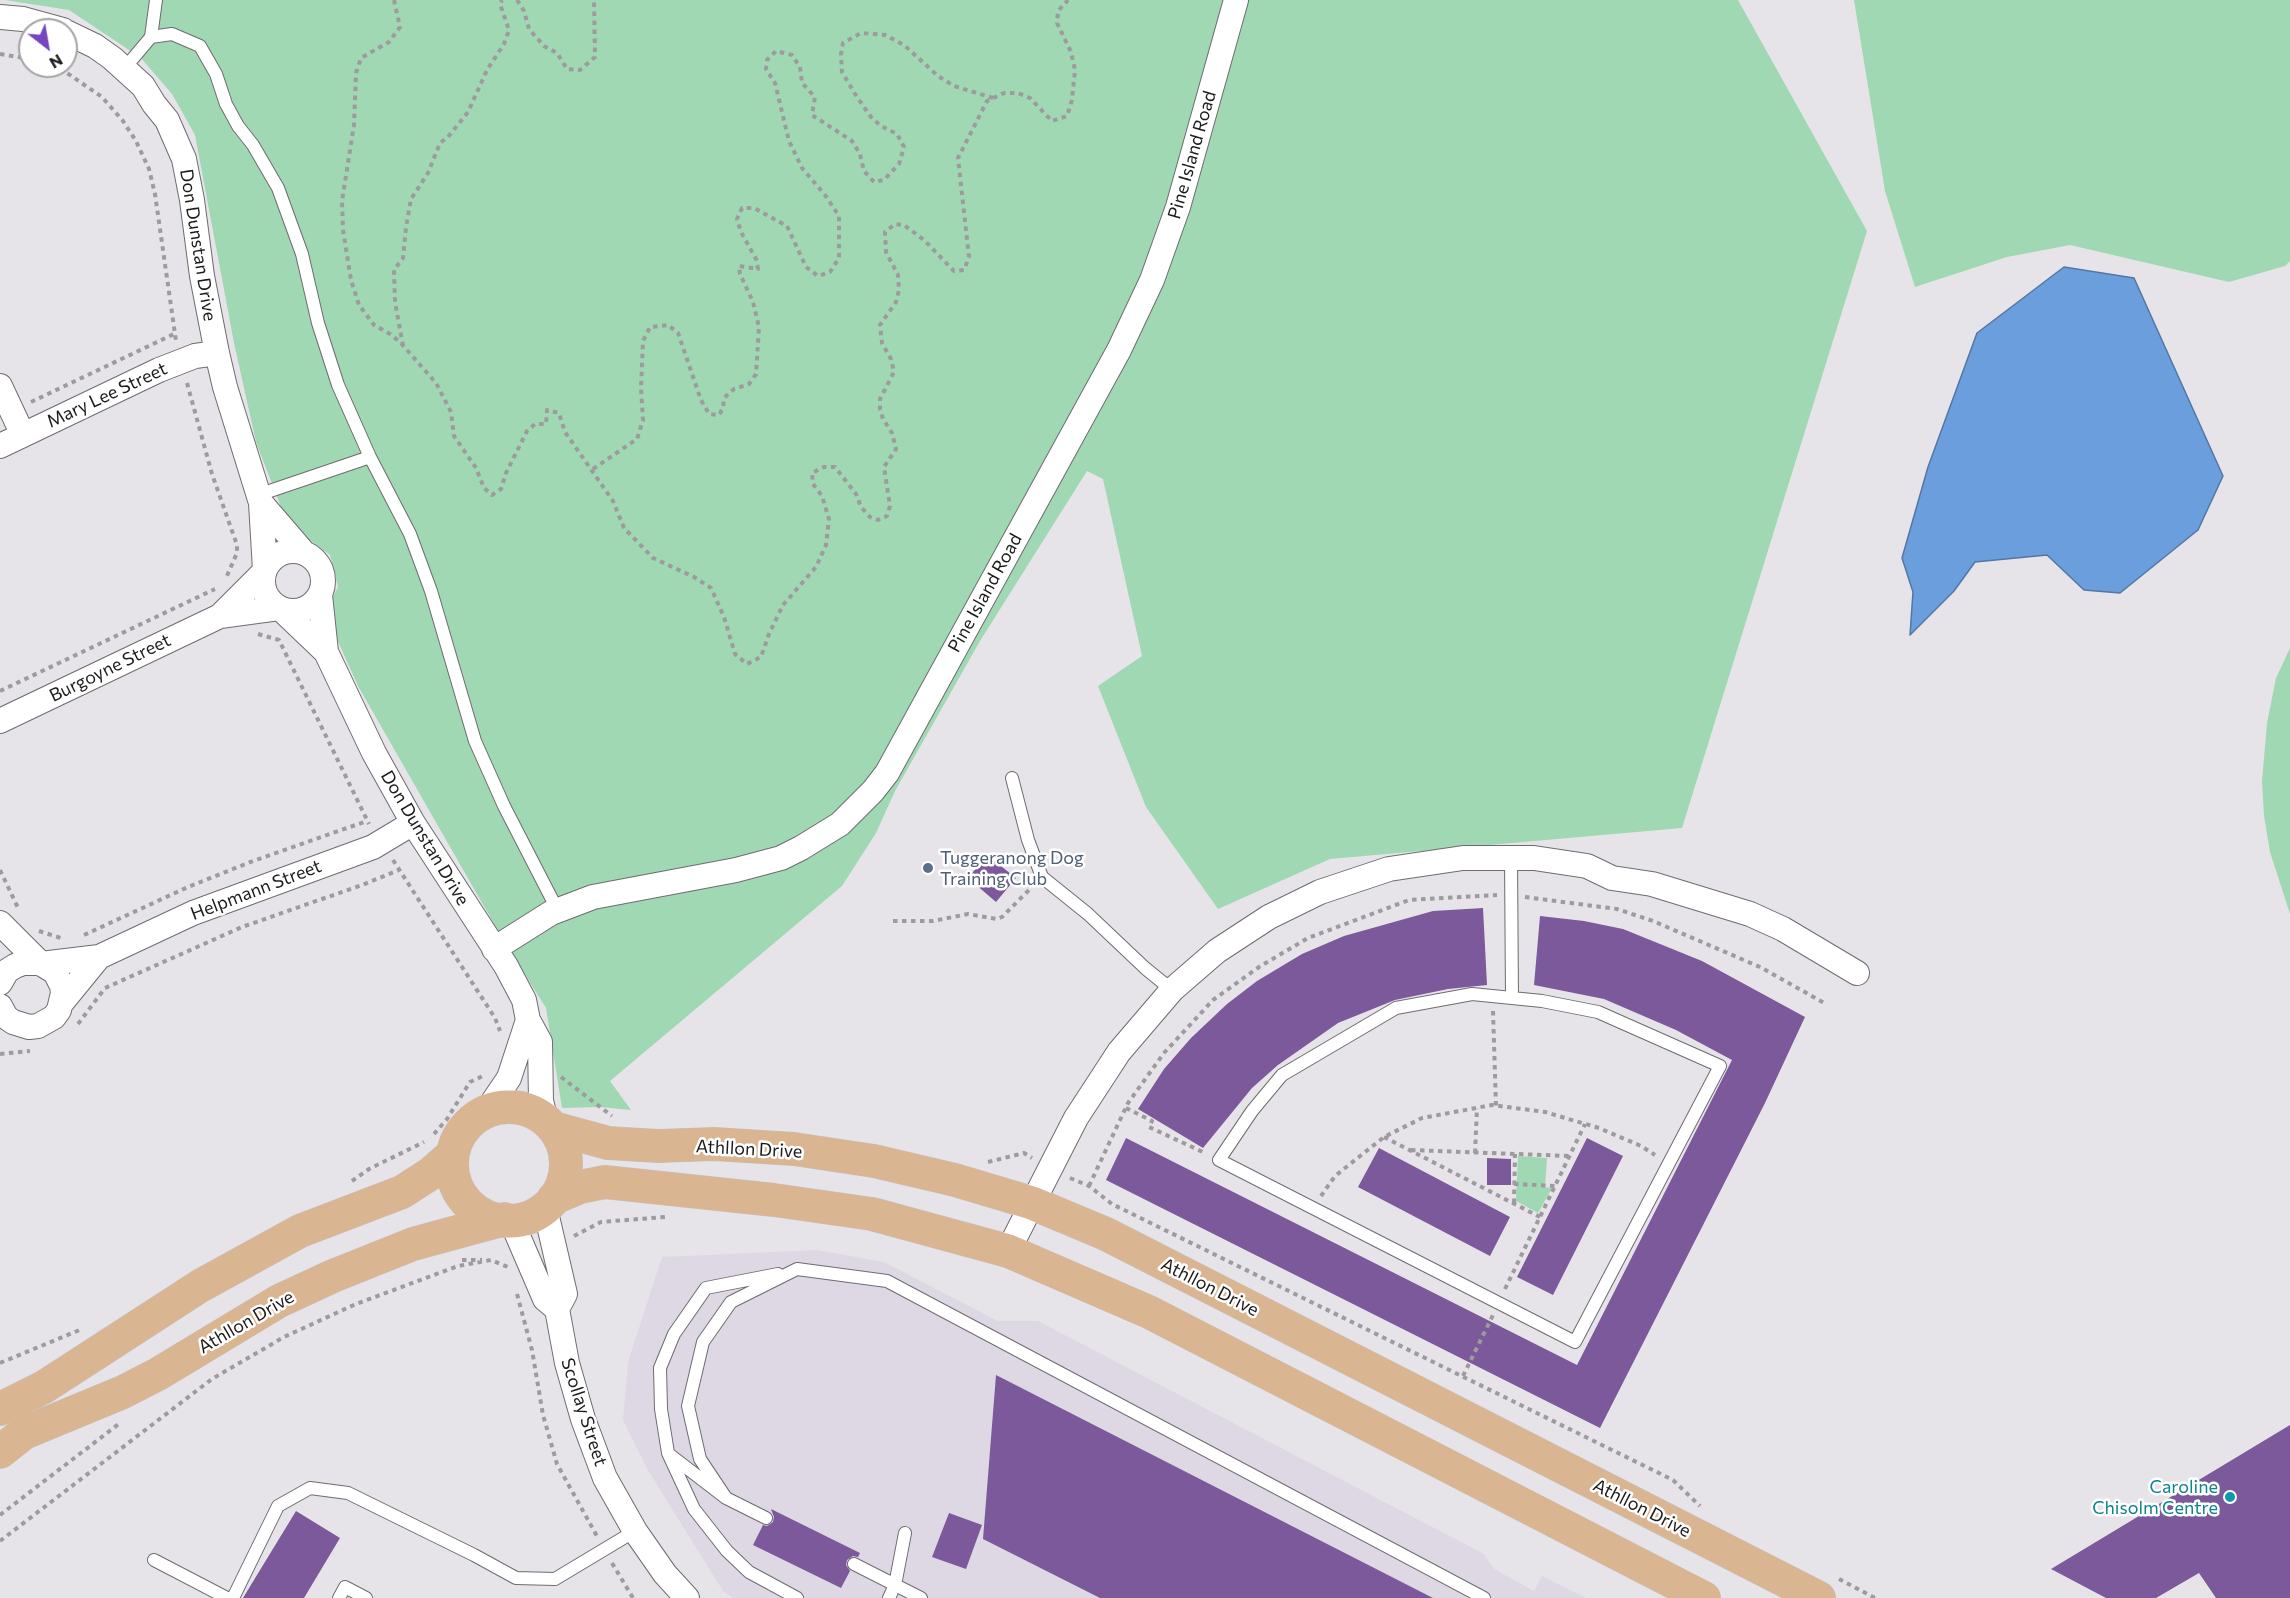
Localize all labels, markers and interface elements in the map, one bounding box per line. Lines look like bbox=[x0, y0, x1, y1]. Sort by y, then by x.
north arrow bbox=[18, 18, 78, 78]
text: N bbox=[46, 51, 67, 73]
street label: Pine Island Road bbox=[1163, 88, 1221, 222]
street label: Don Dunstan Drive bbox=[175, 167, 221, 323]
street label: Mary Lee Street bbox=[44, 358, 170, 432]
street label: Pine Island Road bbox=[943, 530, 1027, 656]
street label: Burgoyne Street bbox=[46, 629, 174, 707]
street label: Don Dunstan Drive bbox=[376, 767, 474, 909]
place label: Tuggeranong Dog Training Club bbox=[940, 847, 1084, 890]
street label: Helpmann Street bbox=[188, 855, 324, 925]
marker: Tuggeranong Dog Training Club bbox=[921, 861, 935, 875]
street label: Athllon Drive bbox=[695, 1135, 803, 1163]
street label: Athllon Drive bbox=[1158, 1253, 1262, 1321]
street label: Athllon Drive bbox=[194, 1286, 298, 1358]
street label: Scollay Street bbox=[556, 1355, 612, 1469]
street label: Athllon Drive bbox=[1590, 1474, 1694, 1542]
place label: Caroline Chisolm Centre bbox=[2092, 1476, 2218, 1518]
marker: Caroline Chisolm Centre bbox=[2223, 1490, 2237, 1504]

